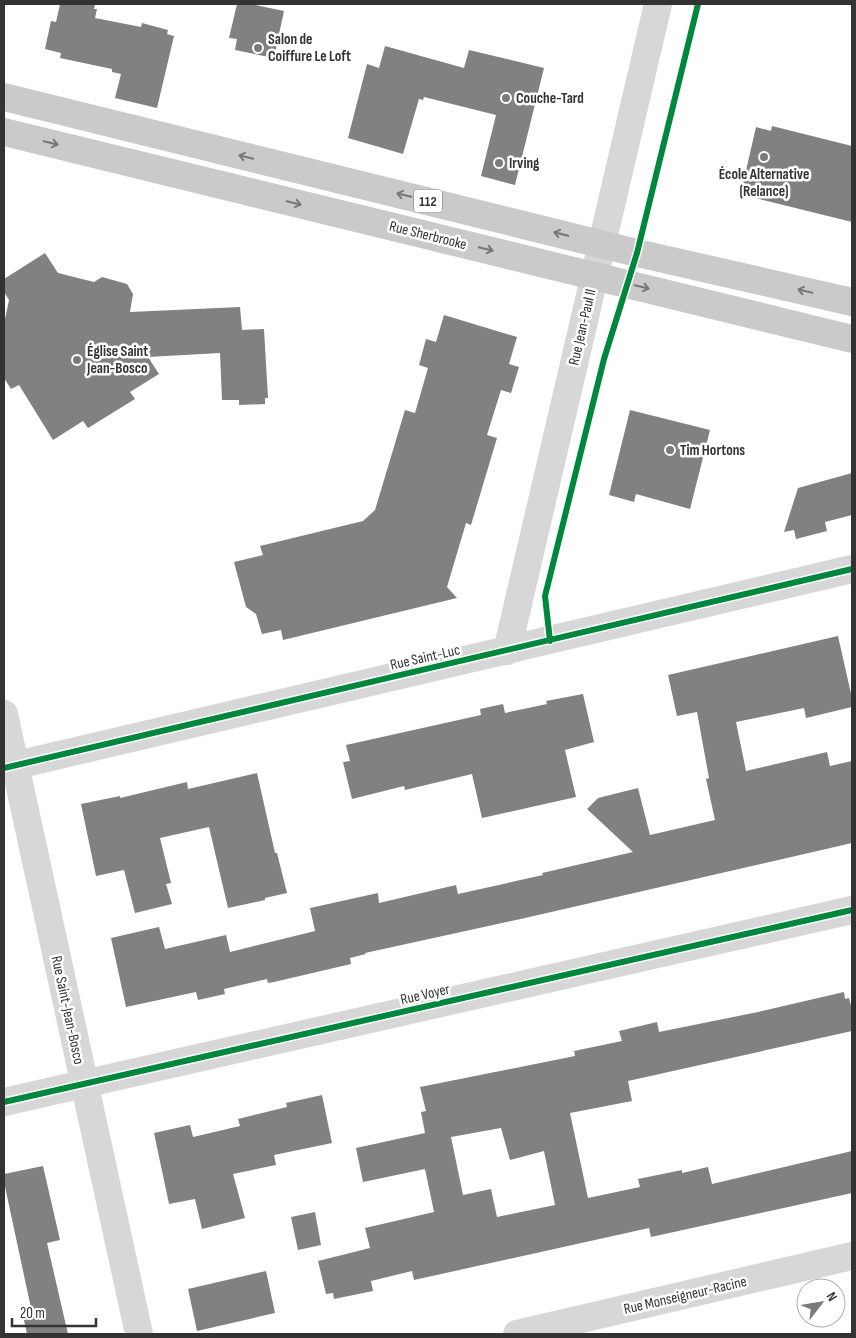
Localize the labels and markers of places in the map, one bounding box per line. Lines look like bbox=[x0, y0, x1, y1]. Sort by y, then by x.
place label: Salon de Coiffure Le Loft bbox=[268, 30, 351, 66]
marker: Salon de Coiffure Le Loft bbox=[252, 42, 264, 54]
place label: Couche-Tard bbox=[516, 89, 584, 108]
marker: Couche-Tard bbox=[500, 92, 512, 104]
marker: École Alternative (Relance) bbox=[758, 151, 770, 163]
place label: Irving bbox=[509, 154, 540, 173]
marker: Irving bbox=[493, 157, 505, 169]
place label: École Alternative (Relance) bbox=[719, 165, 809, 201]
place label: Église Saint Jean-Bosco bbox=[86, 342, 148, 378]
marker: Église Saint Jean-Bosco bbox=[71, 354, 83, 366]
place label: Tim Hortons bbox=[680, 441, 745, 460]
marker: Tim Hortons bbox=[664, 444, 676, 456]

